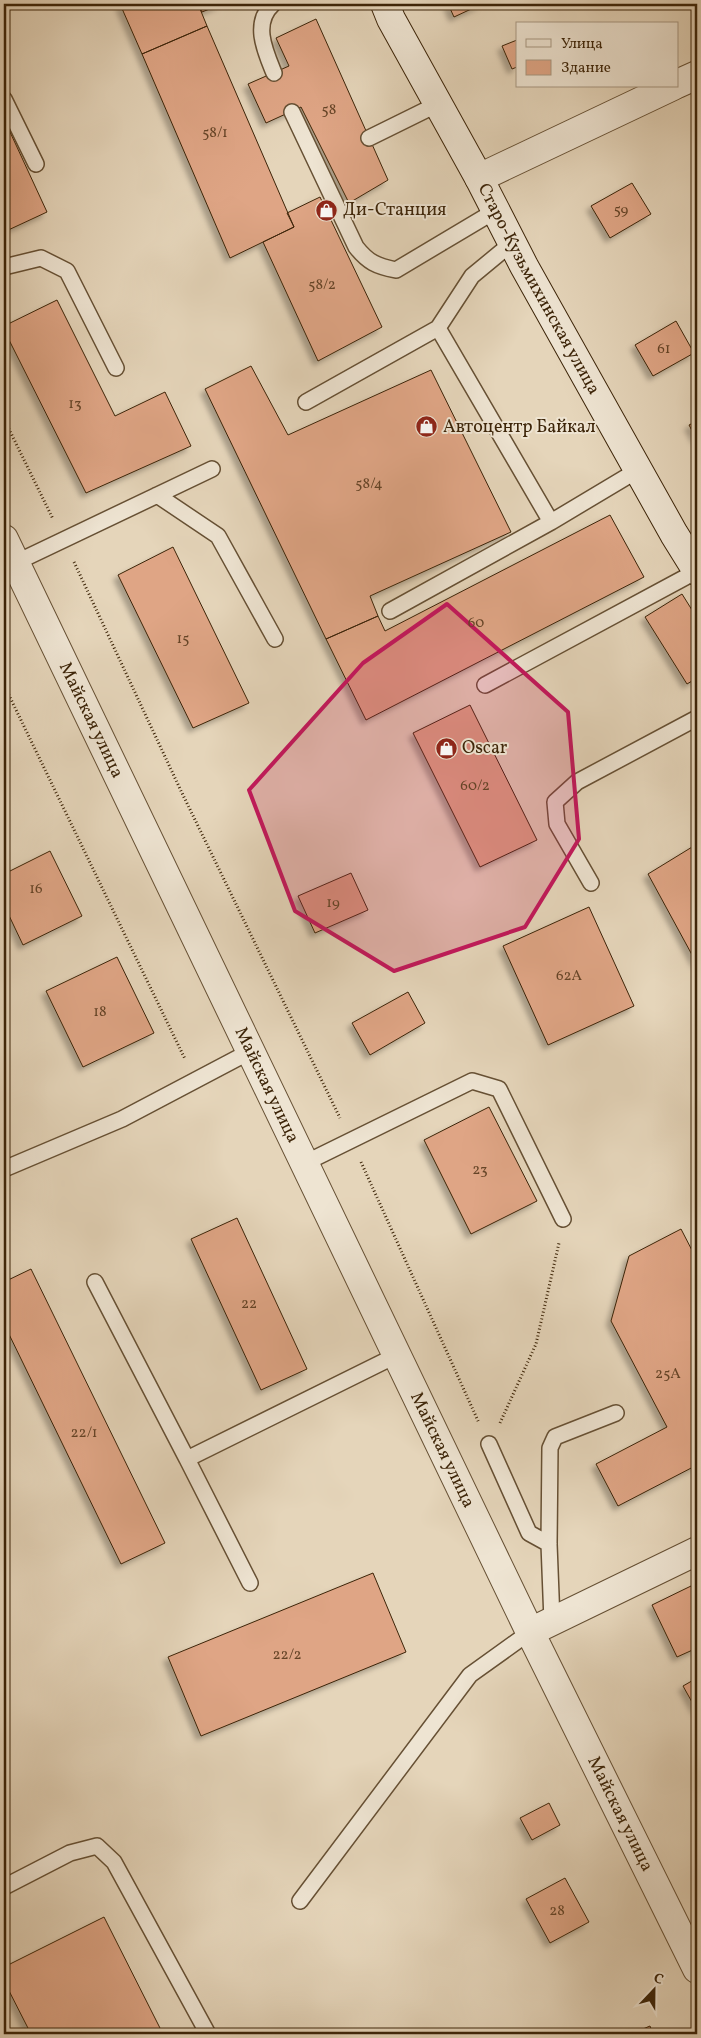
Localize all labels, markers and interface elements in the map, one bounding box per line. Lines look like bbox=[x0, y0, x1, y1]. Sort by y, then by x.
legend bbox=[516, 22, 678, 88]
text: Улица bbox=[561, 34, 603, 55]
text: Здание bbox=[561, 58, 611, 79]
house number: 58 bbox=[322, 100, 336, 121]
house number: 58/1 bbox=[202, 123, 228, 144]
street label: Старо-Кузьмихинская улица bbox=[471, 179, 606, 399]
shop icon: Ди-Станция bbox=[315, 198, 339, 222]
place label: Ди-Станция bbox=[343, 198, 446, 223]
house number: 59 bbox=[614, 200, 629, 221]
house number: 58/2 bbox=[308, 275, 336, 296]
house number: 61 bbox=[657, 339, 671, 360]
house number: 13 bbox=[68, 394, 82, 415]
shop icon: Автоцентр Байкал bbox=[415, 415, 439, 439]
place label: Автоцентр Байкал bbox=[443, 415, 596, 440]
house number: 58/4 bbox=[355, 474, 383, 495]
house number: 60 bbox=[468, 613, 484, 634]
house number: 15 bbox=[176, 629, 190, 650]
street label: Майская улица bbox=[53, 658, 130, 782]
shop icon: Oscar bbox=[434, 736, 458, 760]
place label: Oscar bbox=[462, 736, 508, 761]
house number: 60/2 bbox=[460, 776, 490, 797]
house number: 16 bbox=[29, 879, 43, 900]
house number: 19 bbox=[326, 893, 340, 914]
house number: 62А bbox=[556, 966, 583, 987]
house number: 18 bbox=[93, 1002, 107, 1023]
street label: Майская улица bbox=[228, 1023, 305, 1147]
house number: 23 bbox=[472, 1160, 488, 1181]
house number: 22 bbox=[241, 1294, 257, 1315]
house number: 25А bbox=[655, 1364, 681, 1385]
street label: Майская улица bbox=[404, 1388, 481, 1512]
house number: 22/1 bbox=[71, 1423, 97, 1444]
house number: 22/2 bbox=[273, 1645, 301, 1666]
street label: Майская улица bbox=[581, 1752, 659, 1876]
house number: 28 bbox=[549, 1901, 565, 1922]
north arrow bbox=[628, 1966, 678, 2016]
text: С bbox=[651, 1969, 666, 1990]

